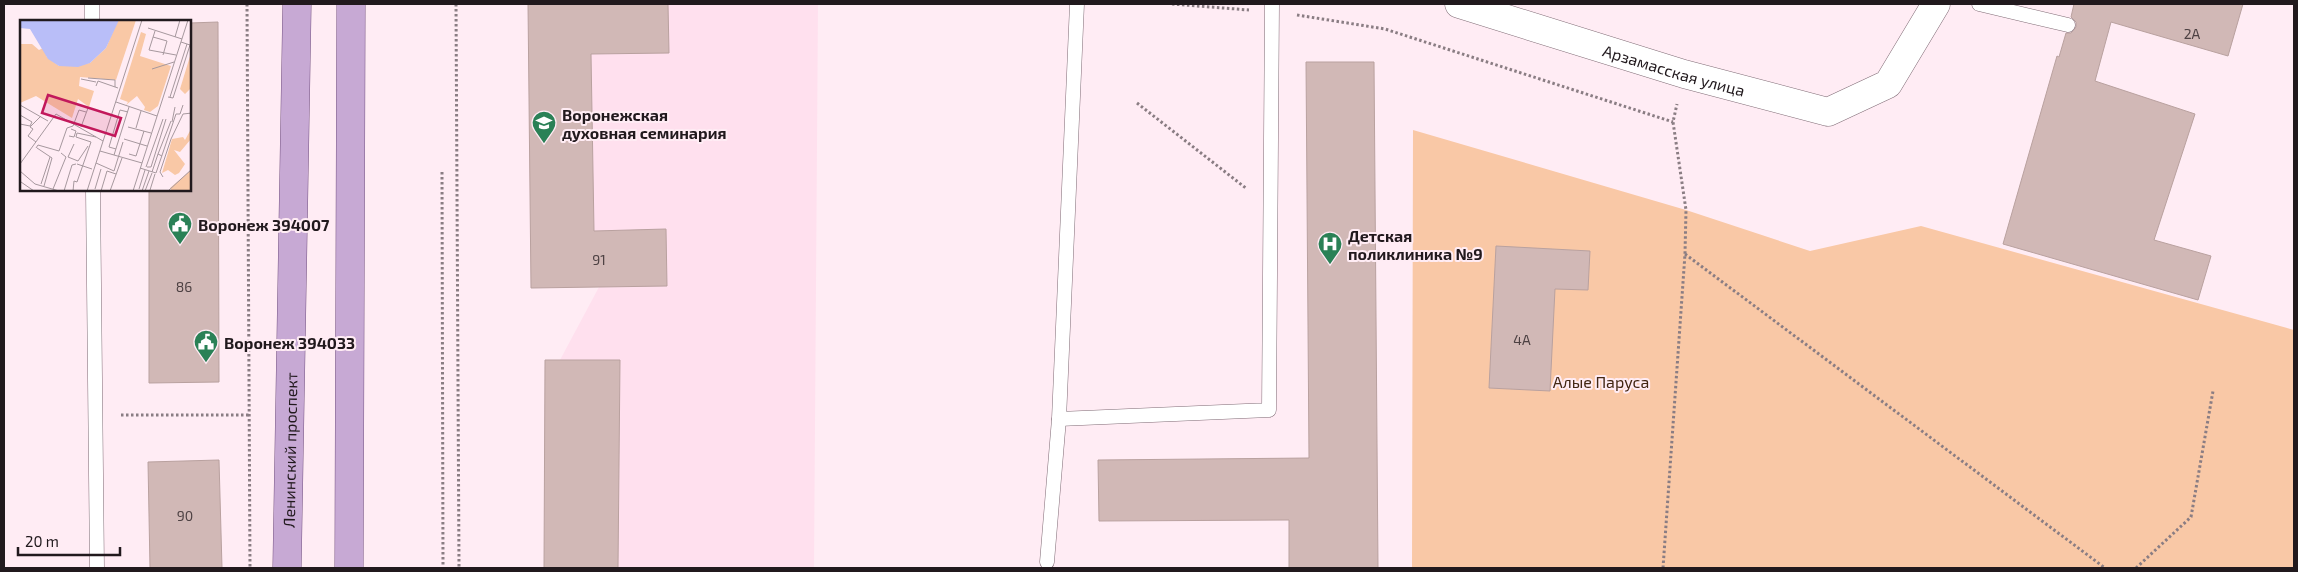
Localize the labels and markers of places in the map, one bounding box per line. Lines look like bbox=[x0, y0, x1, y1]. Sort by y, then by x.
place label: Воронежская духовная семинария bbox=[562, 105, 726, 142]
school or university icon: Воронежская духовная семинария bbox=[531, 110, 557, 144]
public building icon: Воронеж 394007 bbox=[167, 211, 193, 245]
place label: Воронеж 394007 bbox=[198, 215, 330, 234]
place label: Детская поликлиника №9 bbox=[1348, 226, 1483, 263]
hospital icon: Детская поликлиника №9 bbox=[1317, 231, 1343, 265]
public building icon: Воронеж 394033 bbox=[193, 329, 219, 363]
place label: Воронеж 394033 bbox=[224, 333, 355, 352]

